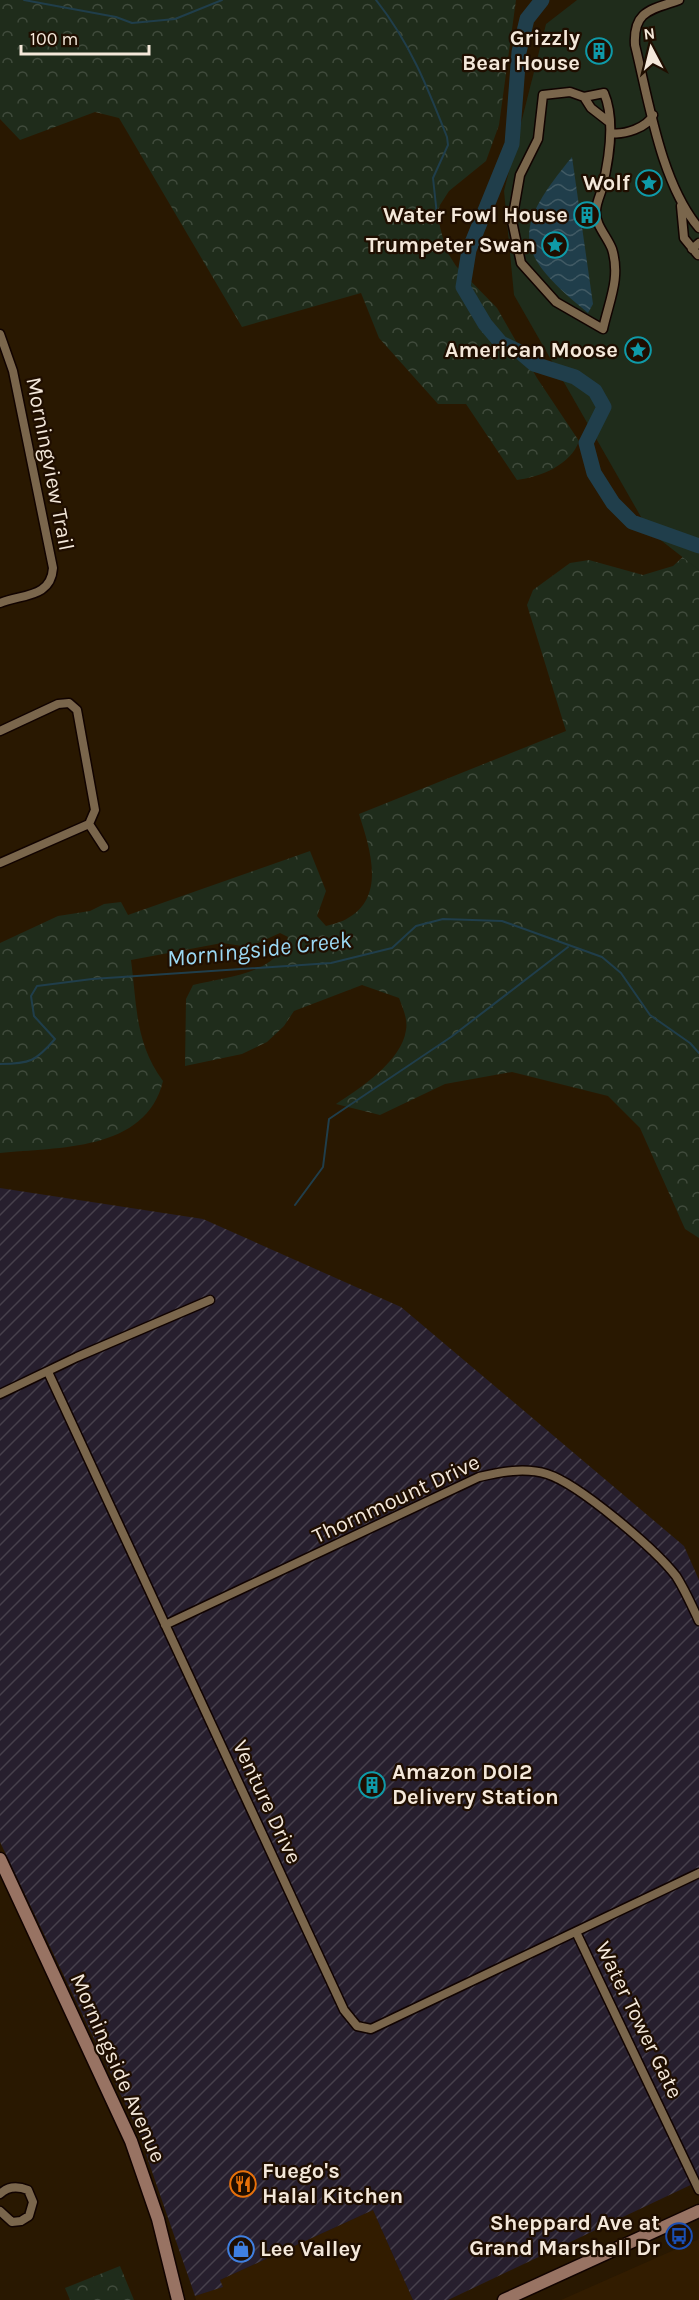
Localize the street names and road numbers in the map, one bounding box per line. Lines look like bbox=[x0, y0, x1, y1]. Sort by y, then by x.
street label: Morningview Trail bbox=[20, 375, 80, 553]
street label: Thornmount Drive bbox=[308, 1449, 484, 1549]
street label: Venture Drive bbox=[227, 1736, 307, 1868]
street label: Water Tower Gate bbox=[590, 1937, 688, 2103]
street label: Morningside Avenue bbox=[65, 1969, 171, 2167]

